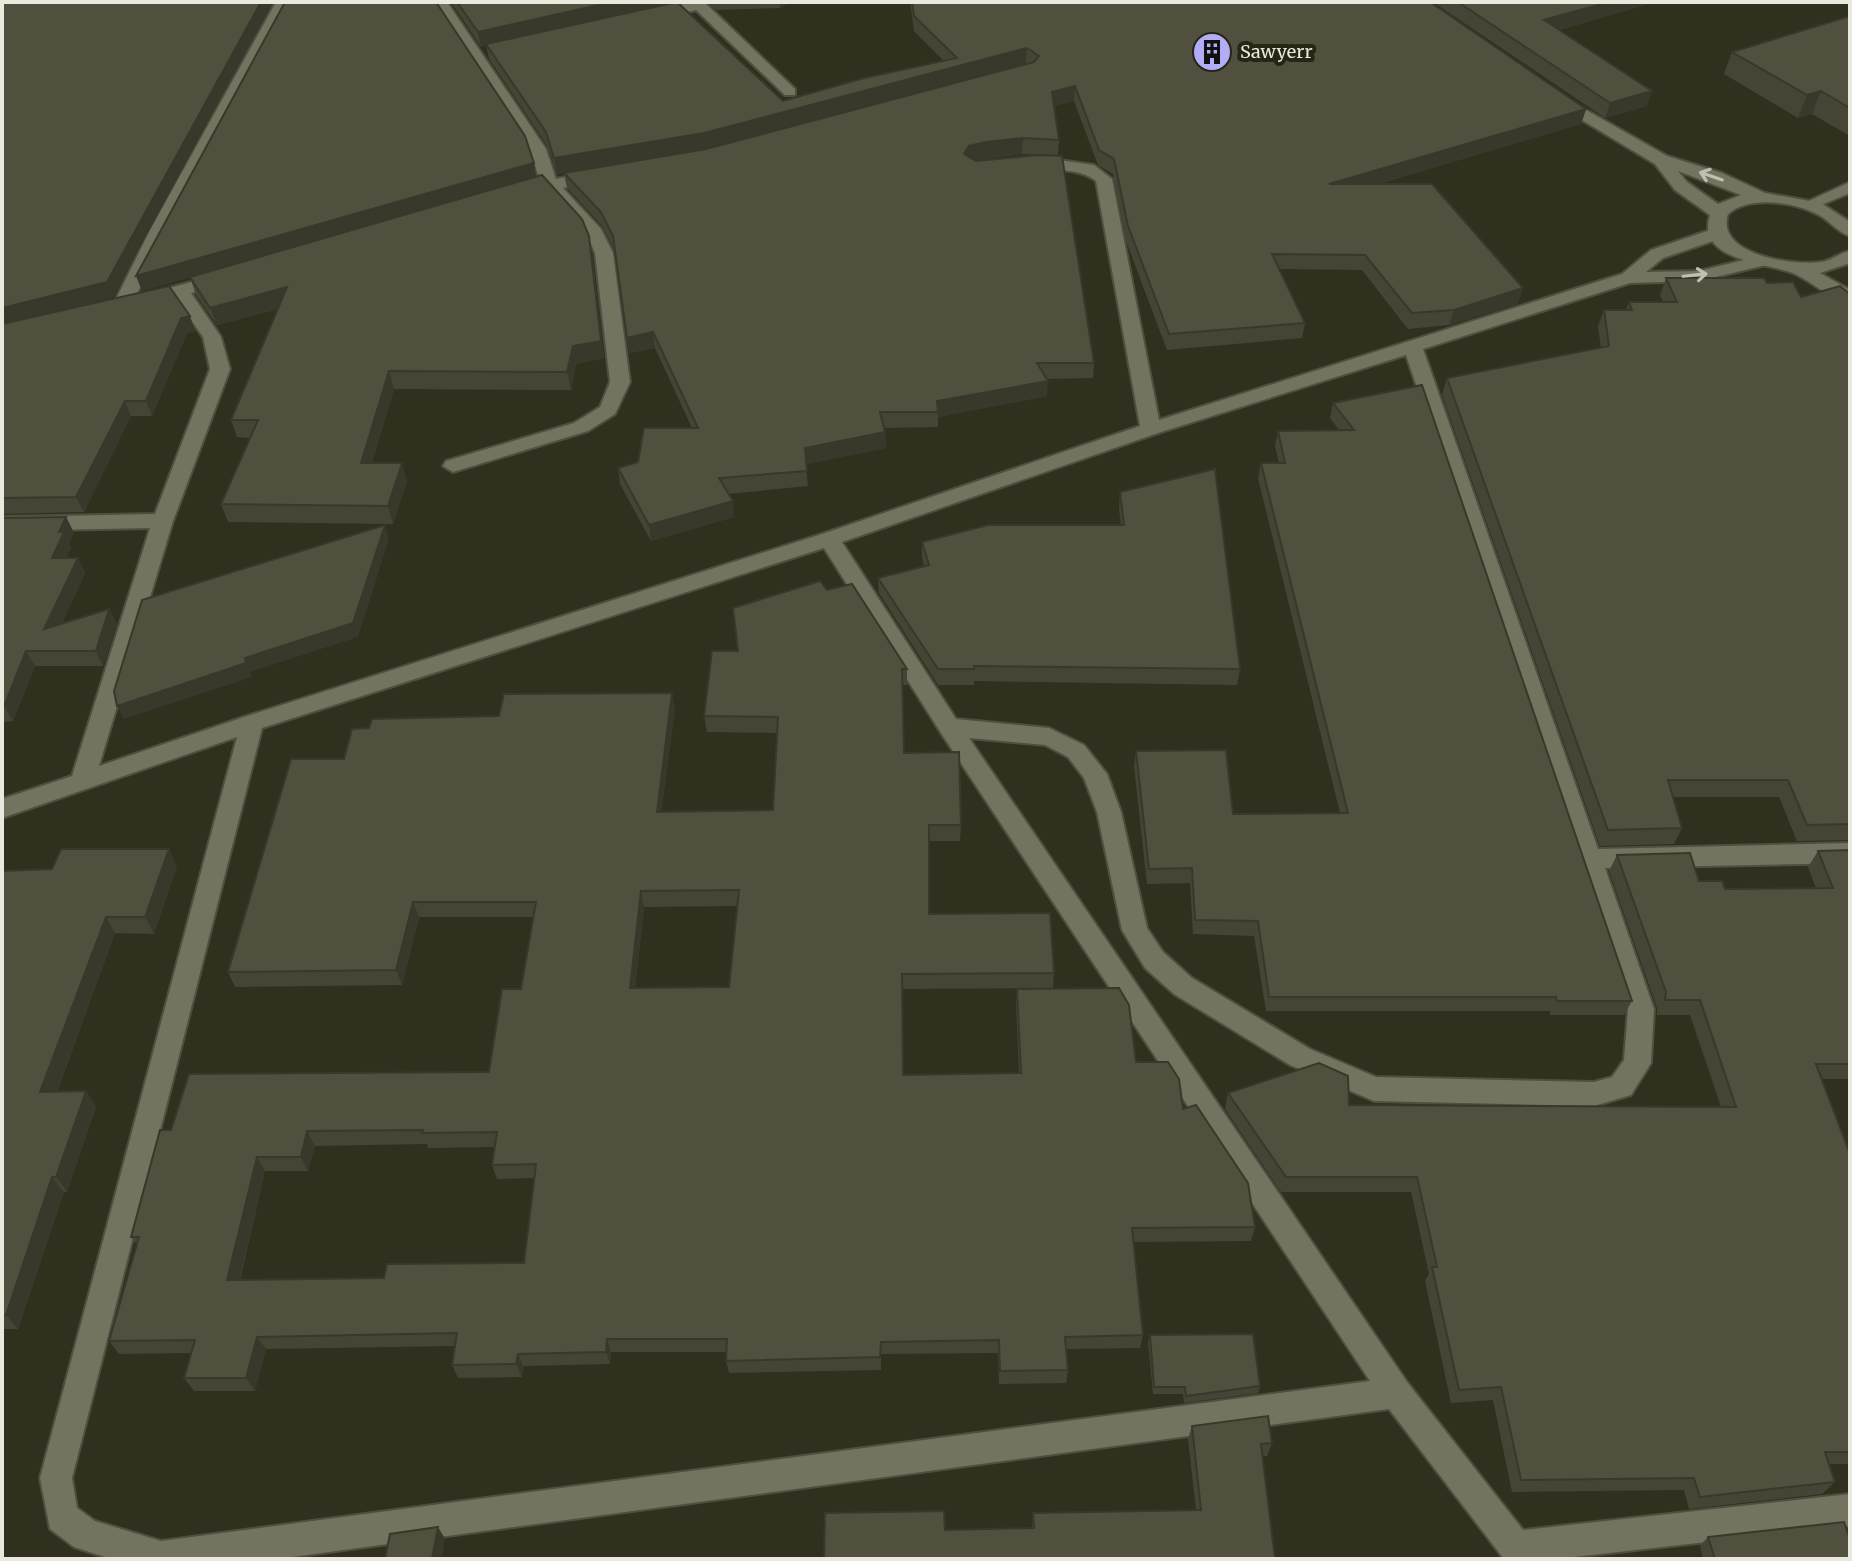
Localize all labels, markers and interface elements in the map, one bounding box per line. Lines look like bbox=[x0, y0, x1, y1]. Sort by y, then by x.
building icon: Sawyerr bbox=[1191, 31, 1233, 73]
place label: Sawyerr bbox=[1240, 40, 1313, 63]
one-way arrow bbox=[1699, 168, 1724, 182]
one-way arrow bbox=[1681, 268, 1708, 283]

